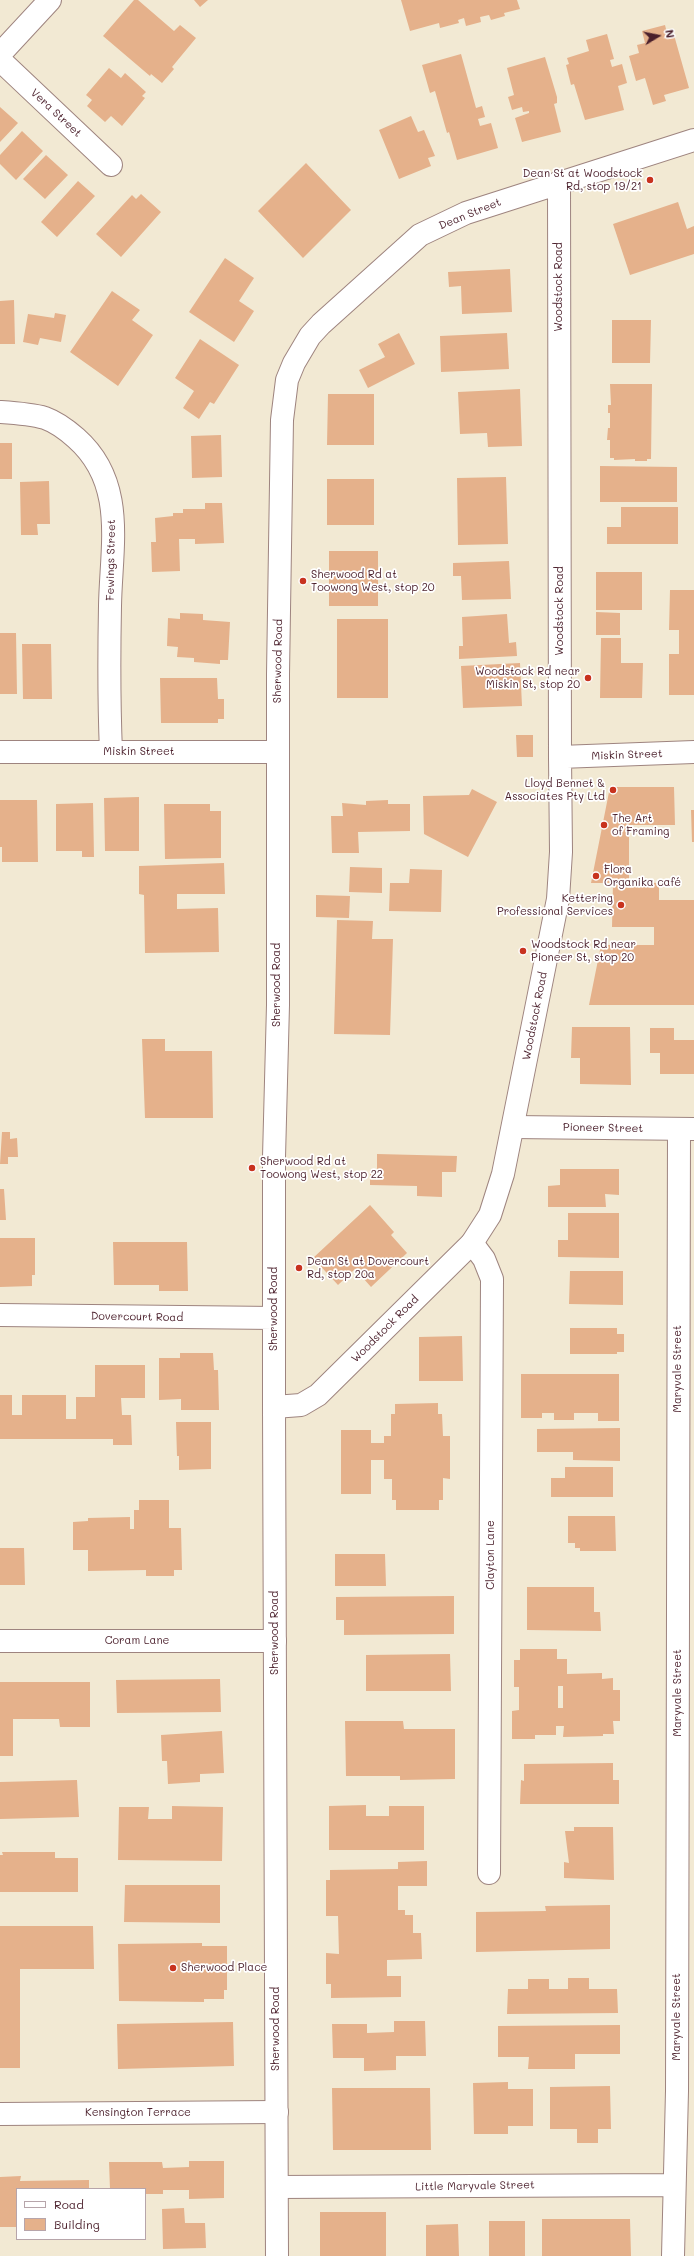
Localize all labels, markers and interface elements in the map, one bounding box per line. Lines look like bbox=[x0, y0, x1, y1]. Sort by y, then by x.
north arrow bbox=[638, 16, 678, 56]
text: N bbox=[662, 28, 678, 39]
street label: Vera Street bbox=[28, 86, 84, 140]
place label: Dean St at Woodstock Rd, stop 19/21 bbox=[523, 167, 642, 193]
marker: Dean St at Woodstock Rd, stop 19/21 bbox=[645, 175, 655, 185]
street label: Dean Street bbox=[437, 196, 503, 232]
street label: Woodstock Road bbox=[552, 242, 566, 332]
street label: Fewings Street bbox=[104, 519, 118, 601]
street label: Woodstock Road bbox=[553, 566, 567, 656]
place label: Sherwood Rd at Toowong West, stop 20 bbox=[311, 568, 435, 594]
marker: Sherwood Rd at Toowong West, stop 20 bbox=[298, 576, 308, 586]
street label: Sherwood Road bbox=[271, 619, 285, 703]
place label: Woodstock Rd near Miskin St, stop 20 bbox=[475, 665, 580, 691]
marker: Woodstock Rd near Miskin St, stop 20 bbox=[583, 673, 593, 683]
street label: Miskin Street bbox=[103, 745, 175, 759]
street label: Miskin Street bbox=[591, 747, 663, 763]
place label: Lloyd Bennet & Associates Pty Ltd bbox=[505, 777, 605, 803]
marker: Lloyd Bennet & Associates Pty Ltd bbox=[608, 785, 618, 795]
place label: The Art of Framing bbox=[612, 812, 669, 838]
marker: The Art of Framing bbox=[599, 820, 609, 830]
place label: Flora Organika café bbox=[604, 863, 681, 889]
marker: Flora Organika café bbox=[591, 871, 601, 881]
place label: Kettering Professional Services bbox=[497, 892, 613, 918]
marker: Kettering Professional Services bbox=[616, 900, 626, 910]
place label: Woodstock Rd near Pioneer St, stop 20 bbox=[531, 938, 636, 964]
street label: Sherwood Road bbox=[270, 943, 284, 1027]
marker: Woodstock Rd near Pioneer St, stop 20 bbox=[518, 946, 528, 956]
street label: Woodstock Road bbox=[520, 971, 550, 1061]
street label: Pioneer Street bbox=[563, 1121, 643, 1135]
place label: Sherwood Rd at Toowong West, stop 22 bbox=[260, 1155, 383, 1181]
marker: Sherwood Rd at Toowong West, stop 22 bbox=[247, 1163, 257, 1173]
place label: Dean St at Dovercourt Rd, stop 20a bbox=[307, 1255, 429, 1281]
marker: Dean St at Dovercourt Rd, stop 20a bbox=[294, 1263, 304, 1273]
street label: Sherwood Road bbox=[267, 1267, 281, 1351]
street label: Woodstock Road bbox=[349, 1293, 421, 1365]
street label: Dovercourt Road bbox=[91, 1310, 183, 1324]
street label: Maryvale Street bbox=[671, 1325, 685, 1413]
street label: Clayton Lane bbox=[484, 1520, 498, 1590]
street label: Sherwood Road bbox=[268, 1591, 282, 1675]
street label: Coram Lane bbox=[105, 1634, 169, 1648]
street label: Maryvale Street bbox=[671, 1649, 685, 1737]
place label: Sherwood Place bbox=[181, 1961, 267, 1975]
marker: Sherwood Place bbox=[168, 1963, 178, 1973]
street label: Maryvale Street bbox=[670, 1973, 684, 2061]
street label: Sherwood Road bbox=[269, 1987, 283, 2071]
street label: Kensington Terrace bbox=[85, 2106, 191, 2120]
street label: Little Maryvale Street bbox=[415, 2178, 535, 2194]
legend bbox=[16, 2188, 146, 2240]
text: Road bbox=[54, 2196, 84, 2212]
text: Building bbox=[54, 2216, 100, 2232]

